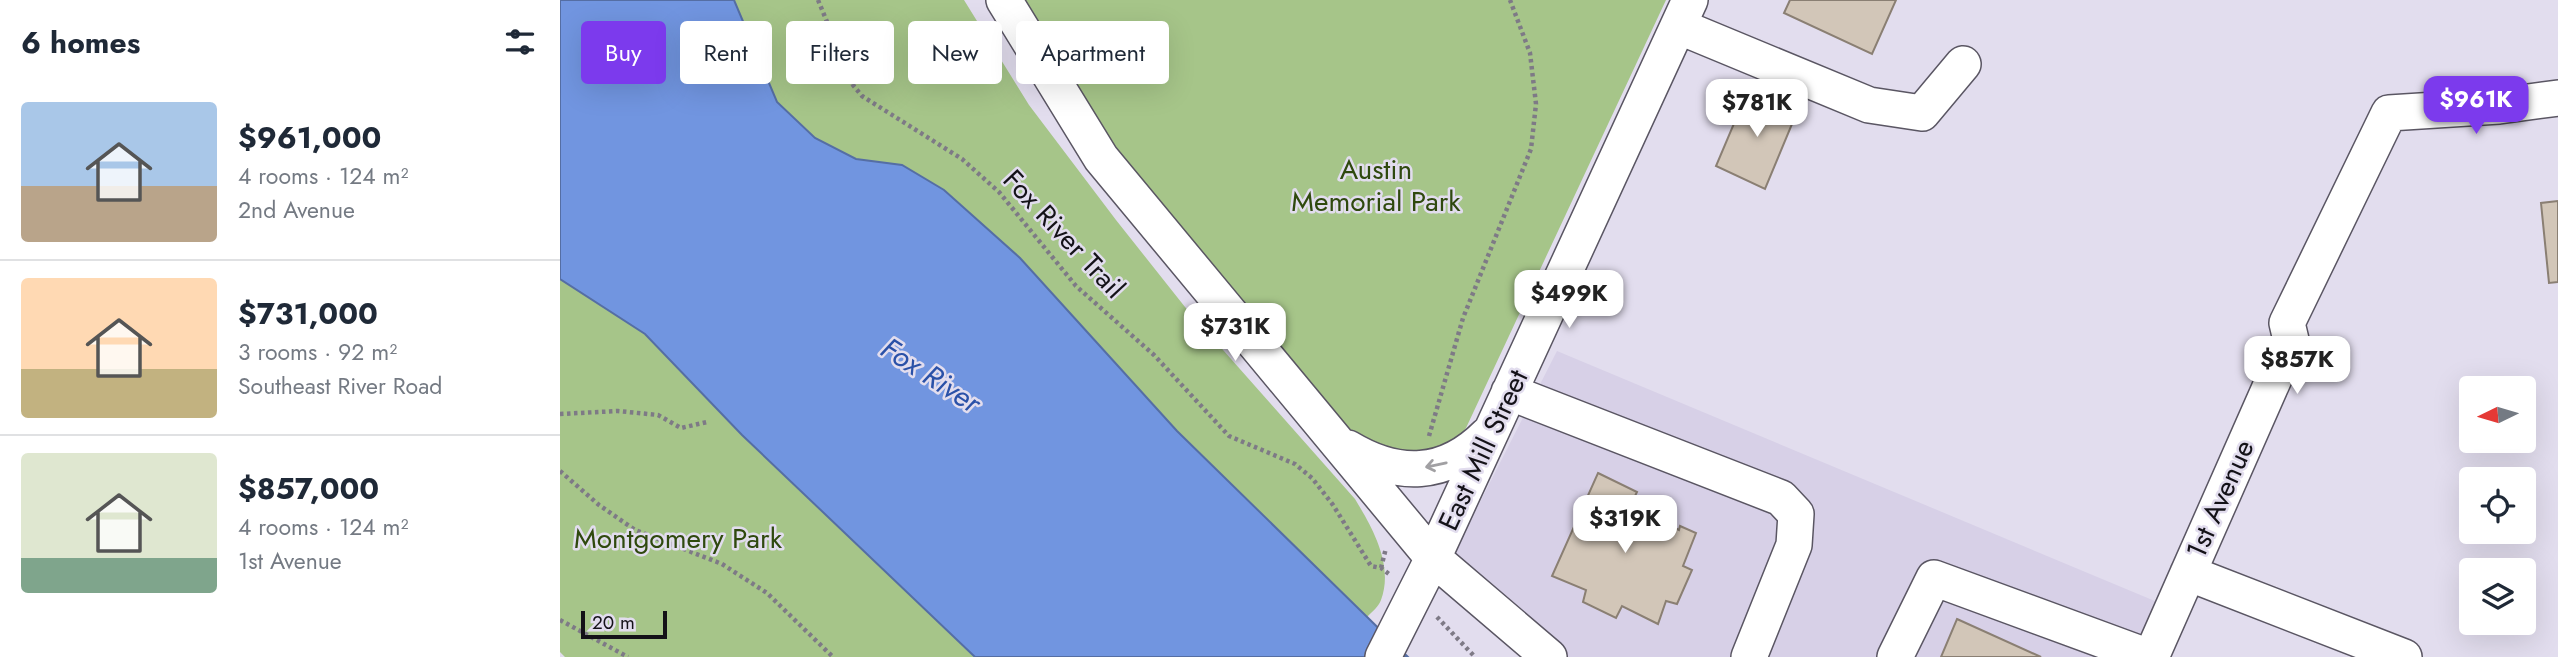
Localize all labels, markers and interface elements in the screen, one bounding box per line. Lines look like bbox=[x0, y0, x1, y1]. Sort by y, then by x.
text: 6 homes bbox=[21, 21, 140, 64]
chip: Buy bbox=[581, 21, 666, 84]
chip: Rent bbox=[680, 21, 772, 84]
chip: Filters bbox=[786, 21, 894, 84]
chip: New bbox=[908, 21, 1002, 84]
chip: Apartment bbox=[1016, 21, 1169, 84]
icon: filters bbox=[501, 23, 539, 61]
pin: $961K bbox=[2427, 76, 2525, 136]
pin: $781K bbox=[1708, 80, 1806, 139]
text: $961K bbox=[2440, 82, 2512, 116]
text: $781K bbox=[1722, 85, 1792, 119]
text: $961,000 bbox=[238, 116, 381, 159]
icon: home bbox=[77, 130, 161, 214]
park label: Austin Memorial Park bbox=[1291, 149, 1461, 222]
text: 4 rooms · 124 m² bbox=[238, 159, 409, 193]
street label: Fox River Trail bbox=[993, 160, 1135, 308]
text: 2nd Avenue bbox=[238, 193, 355, 227]
pin: $499K bbox=[1520, 270, 1618, 330]
text: $499K bbox=[1530, 276, 1608, 310]
text: $731,000 bbox=[238, 292, 378, 335]
pin: $731K bbox=[1186, 304, 1284, 363]
icon: home bbox=[77, 306, 161, 390]
text: $731K bbox=[1200, 309, 1270, 343]
water label: Fox River bbox=[873, 327, 991, 425]
text: 3 rooms · 92 m² bbox=[238, 335, 397, 369]
pin: $857K bbox=[2248, 336, 2346, 396]
text: $857K bbox=[2260, 342, 2334, 376]
street label: East Mill Street bbox=[1428, 363, 1538, 537]
text: Southeast River Road bbox=[238, 369, 442, 403]
north arrow bbox=[2459, 376, 2536, 453]
map controls bbox=[2459, 376, 2536, 635]
street label: 1st Avenue bbox=[2176, 433, 2264, 565]
one-way arrow bbox=[1425, 458, 1448, 472]
text: $857,000 bbox=[238, 467, 379, 510]
button: locate bbox=[2459, 467, 2536, 544]
icon: home bbox=[77, 481, 161, 565]
pin: $319K bbox=[1576, 496, 1674, 555]
text: $319K bbox=[1589, 501, 1661, 535]
text: 4 rooms · 124 m² bbox=[238, 510, 409, 544]
park label: Montgomery Park bbox=[574, 518, 783, 559]
text: 1st Avenue bbox=[238, 544, 342, 578]
button: layers bbox=[2459, 558, 2536, 635]
scale bar bbox=[581, 608, 667, 640]
text: 20 m bbox=[592, 609, 635, 636]

